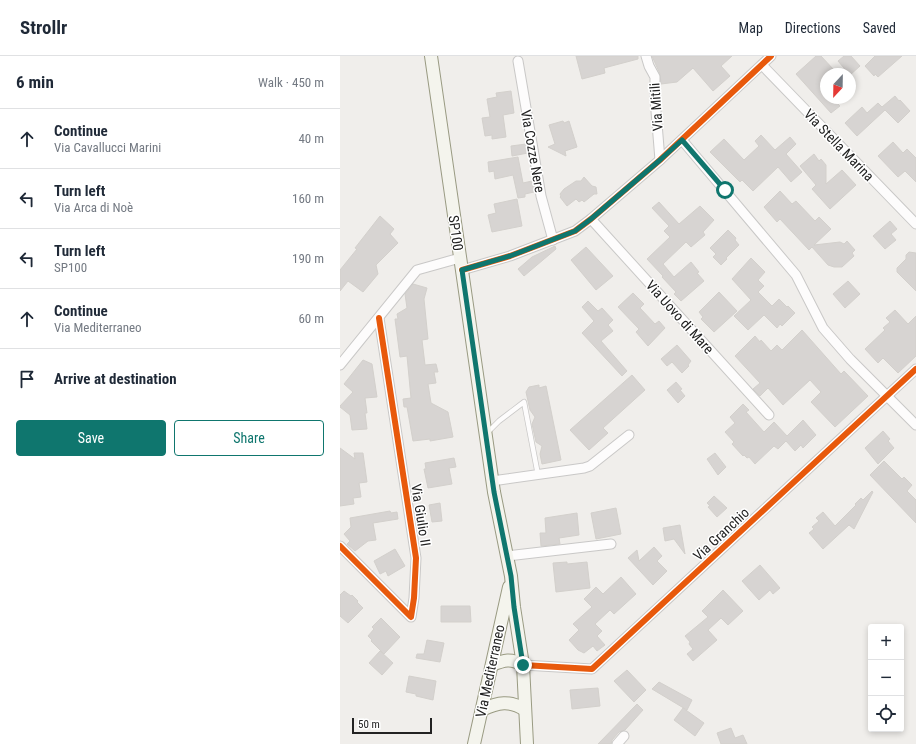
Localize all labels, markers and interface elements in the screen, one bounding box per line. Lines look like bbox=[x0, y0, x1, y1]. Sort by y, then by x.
text: Strollr bbox=[20, 16, 67, 39]
text: Map bbox=[739, 20, 763, 36]
text: Directions bbox=[785, 20, 841, 36]
text: Saved bbox=[863, 20, 896, 36]
north arrow bbox=[820, 68, 856, 104]
text: 6 min bbox=[16, 72, 54, 92]
text: Walk · 450 m bbox=[258, 75, 324, 90]
street label: Via Mitili bbox=[646, 82, 666, 132]
street label: Via Stella Marina bbox=[801, 106, 877, 184]
street label: Via Cozze Nere bbox=[518, 108, 548, 194]
text: Continue bbox=[54, 122, 108, 140]
icon: ahead bbox=[16, 128, 38, 150]
text: 40 m bbox=[298, 131, 324, 146]
text: Via Cavallucci Marini bbox=[54, 140, 161, 155]
route start bbox=[716, 181, 734, 199]
text: Turn left bbox=[54, 182, 105, 200]
icon: left bbox=[16, 188, 38, 210]
text: 160 m bbox=[292, 191, 324, 206]
text: Via Arca di Noè bbox=[54, 200, 133, 215]
street label: SP100 bbox=[446, 214, 466, 252]
text: Turn left bbox=[54, 242, 105, 260]
icon: left bbox=[16, 248, 38, 270]
text: 190 m bbox=[292, 251, 324, 266]
text: SP100 bbox=[54, 260, 87, 275]
street label: Via Uovo di Mare bbox=[643, 277, 717, 357]
text: Continue bbox=[54, 302, 108, 320]
icon: ahead bbox=[16, 308, 38, 330]
text: 60 m bbox=[298, 311, 324, 326]
text: Via Mediterraneo bbox=[54, 320, 142, 335]
icon: arrive bbox=[16, 368, 38, 390]
text: Arrive at destination bbox=[54, 370, 177, 388]
button: Save bbox=[16, 420, 166, 456]
button: Share bbox=[174, 420, 324, 456]
street label: Via Giulio II bbox=[408, 483, 434, 547]
street label: Via Granchio bbox=[690, 504, 752, 564]
street label: Via Mediterraneo bbox=[472, 623, 508, 719]
map controls bbox=[868, 624, 904, 732]
button: + bbox=[868, 624, 904, 660]
route end bbox=[514, 656, 532, 674]
button: − bbox=[868, 660, 904, 696]
button: locate bbox=[868, 696, 904, 732]
scale bar bbox=[352, 716, 432, 735]
text: 50 m bbox=[358, 718, 380, 731]

